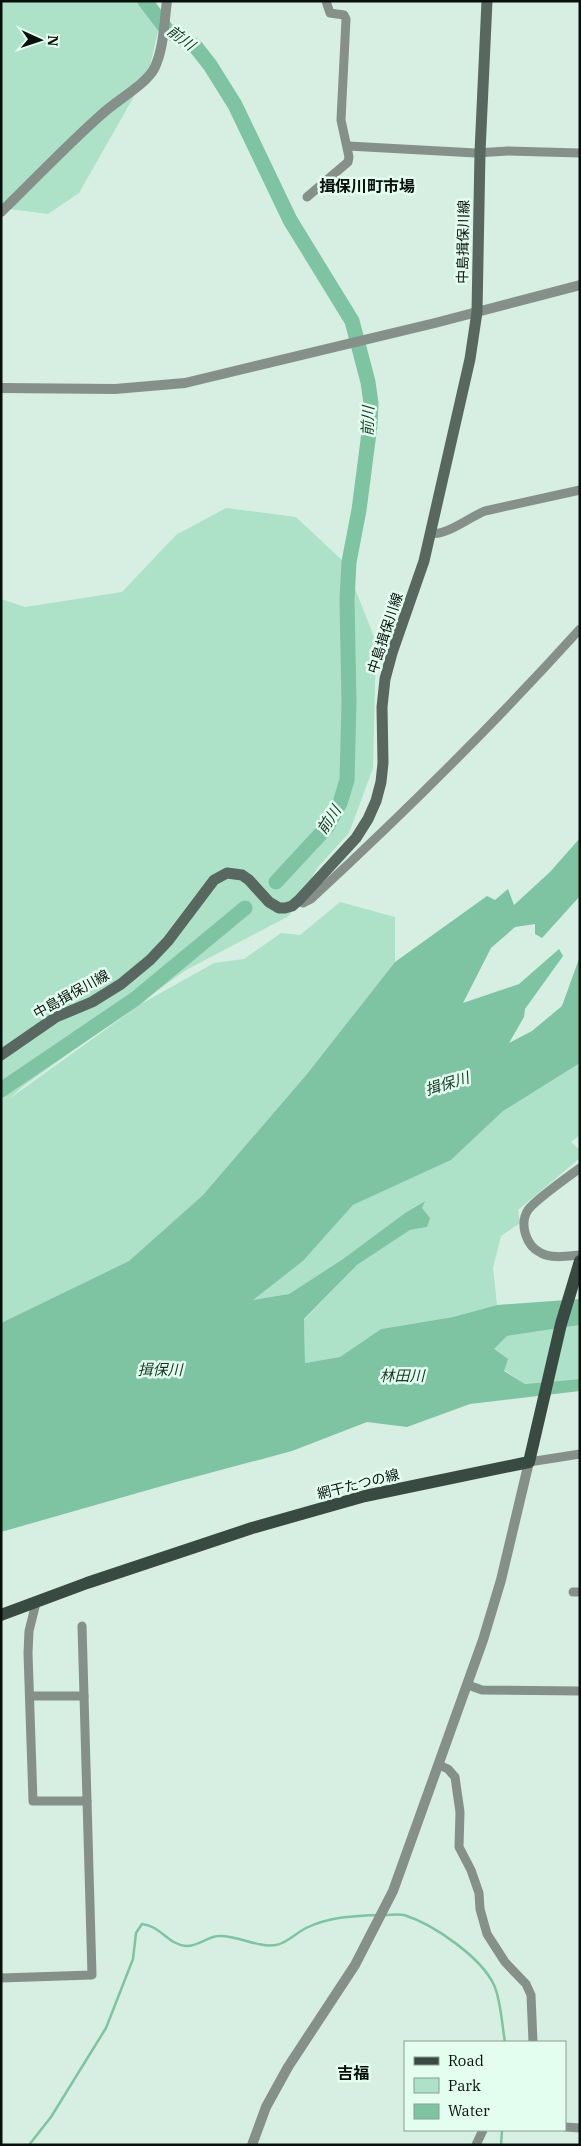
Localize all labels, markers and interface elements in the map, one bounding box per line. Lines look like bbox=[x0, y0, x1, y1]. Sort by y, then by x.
north arrow bbox=[15, 15, 65, 65]
water label: 前川 bbox=[164, 21, 201, 55]
text: N bbox=[44, 35, 62, 47]
district label: 揖保川町市場 bbox=[319, 176, 415, 196]
street label: 中島揖保川線 bbox=[453, 200, 473, 284]
water label: 前川 bbox=[357, 404, 378, 436]
street label: 中島揖保川線 bbox=[363, 590, 407, 676]
water label: 前川 bbox=[312, 800, 346, 837]
street label: 中島揖保川線 bbox=[30, 966, 112, 1022]
water label: 揖保川 bbox=[423, 1067, 473, 1099]
water label: 揖保川 bbox=[137, 1360, 184, 1379]
water label: 林田川 bbox=[379, 1366, 426, 1385]
street label: 網干たつの線 bbox=[315, 1465, 401, 1503]
legend bbox=[404, 2041, 566, 2131]
text: Road bbox=[448, 2051, 484, 2070]
district label: 吉福 bbox=[337, 2063, 369, 2083]
text: Park bbox=[448, 2076, 481, 2095]
text: Water bbox=[448, 2101, 490, 2120]

